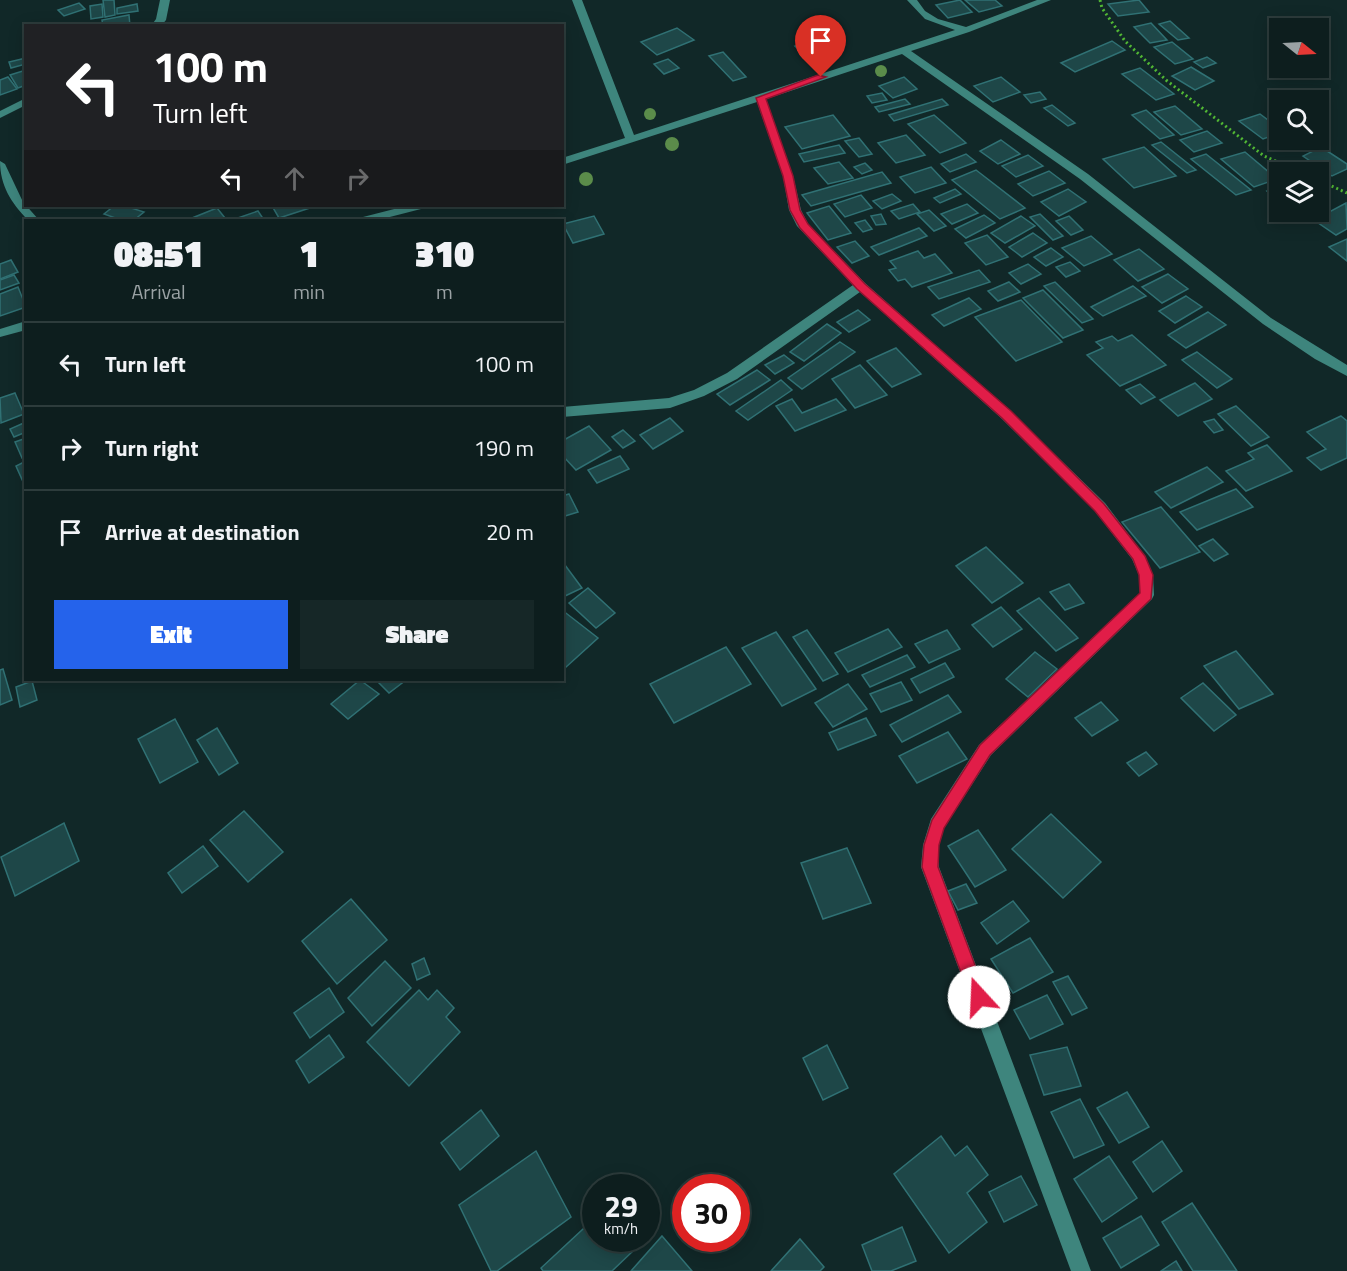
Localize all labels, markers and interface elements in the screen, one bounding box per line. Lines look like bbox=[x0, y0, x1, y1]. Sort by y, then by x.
pin bbox=[795, 15, 846, 77]
north arrow bbox=[1269, 18, 1329, 78]
map controls bbox=[1269, 18, 1329, 222]
icon: arrive bbox=[804, 24, 837, 57]
text: 100 m bbox=[153, 34, 268, 98]
icon: left bbox=[54, 48, 132, 126]
button: search bbox=[1269, 90, 1329, 150]
text: Turn left bbox=[153, 92, 247, 133]
icon: left bbox=[215, 162, 248, 195]
icon: ahead bbox=[278, 162, 311, 195]
icon: right bbox=[341, 162, 374, 195]
button: layers bbox=[1269, 162, 1329, 222]
text: 08:51 bbox=[114, 226, 203, 281]
text: 1 bbox=[299, 226, 319, 281]
text: 310 bbox=[415, 226, 474, 281]
text: Arrival bbox=[131, 276, 186, 307]
text: min bbox=[293, 276, 325, 307]
text: m bbox=[436, 276, 453, 307]
text: Turn left bbox=[105, 347, 186, 381]
text: 100 m bbox=[474, 347, 534, 381]
icon: left bbox=[54, 348, 87, 381]
text: Turn right bbox=[105, 431, 199, 465]
text: 190 m bbox=[474, 431, 534, 465]
icon: right bbox=[54, 432, 87, 465]
text: Arrive at destination bbox=[105, 515, 300, 549]
text: 20 m bbox=[486, 515, 534, 549]
icon: arrive bbox=[54, 516, 87, 549]
button: Exit bbox=[54, 600, 288, 669]
button: Share bbox=[300, 600, 534, 669]
position arrow bbox=[947, 965, 1011, 1029]
speed limit sign: 30 bbox=[672, 1174, 750, 1252]
text: 29 bbox=[604, 1183, 638, 1229]
text: km/h bbox=[604, 1217, 638, 1240]

